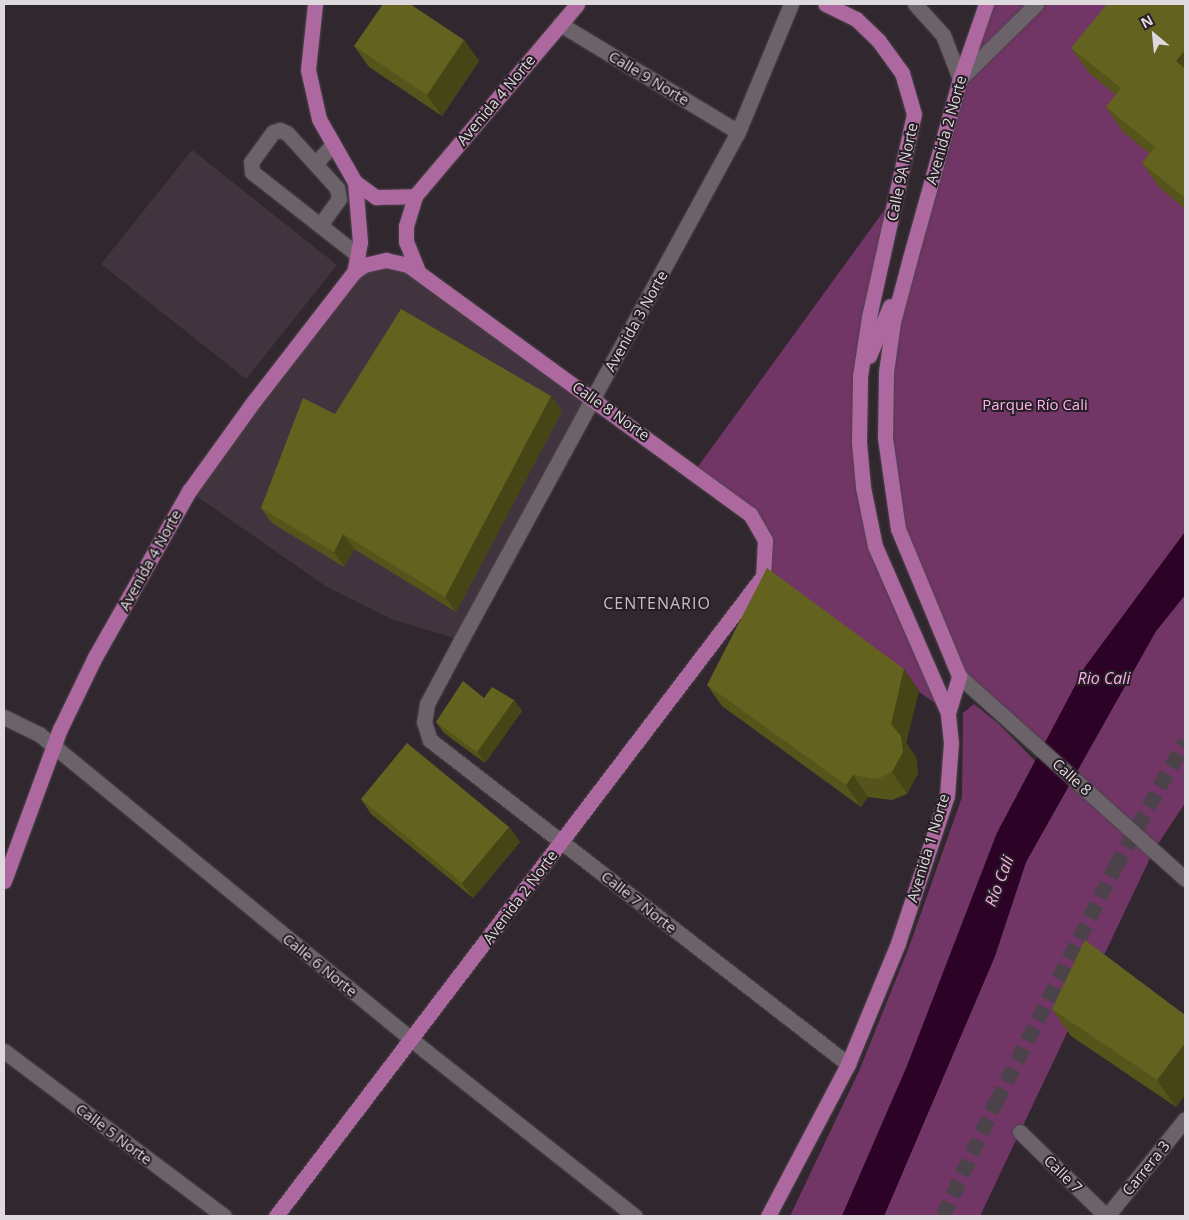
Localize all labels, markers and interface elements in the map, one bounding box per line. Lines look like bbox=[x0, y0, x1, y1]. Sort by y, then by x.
north arrow bbox=[1129, 10, 1179, 60]
text: N bbox=[1137, 10, 1156, 32]
street label: Calle 9 Norte bbox=[606, 47, 692, 109]
street label: Avenida 4 Norte bbox=[453, 51, 539, 149]
street label: Avenida 2 Norte bbox=[922, 73, 970, 187]
street label: Calle 9A Norte bbox=[883, 121, 921, 223]
street label: Avenida 3 Norte bbox=[601, 267, 671, 375]
street label: Calle 8 Norte bbox=[569, 378, 653, 444]
park label: Parque Río Cali bbox=[982, 396, 1088, 414]
street label: Avenida 4 Norte bbox=[115, 506, 185, 614]
district label: CENTENARIO bbox=[602, 593, 712, 613]
water label: Rio Cali bbox=[1078, 668, 1130, 688]
street label: Calle 8 bbox=[1049, 755, 1095, 799]
street label: Avenida 1 Norte bbox=[903, 792, 953, 904]
street label: Avenida 2 Norte bbox=[479, 847, 561, 947]
water label: Río Cali bbox=[981, 853, 1017, 909]
street label: Calle 7 Norte bbox=[598, 867, 680, 937]
street label: Calle 6 Norte bbox=[279, 930, 361, 1000]
street label: Calle 5 Norte bbox=[72, 1100, 156, 1168]
street label: Carrera 3 bbox=[1118, 1137, 1174, 1199]
street label: Calle 7 bbox=[1040, 1151, 1086, 1197]

